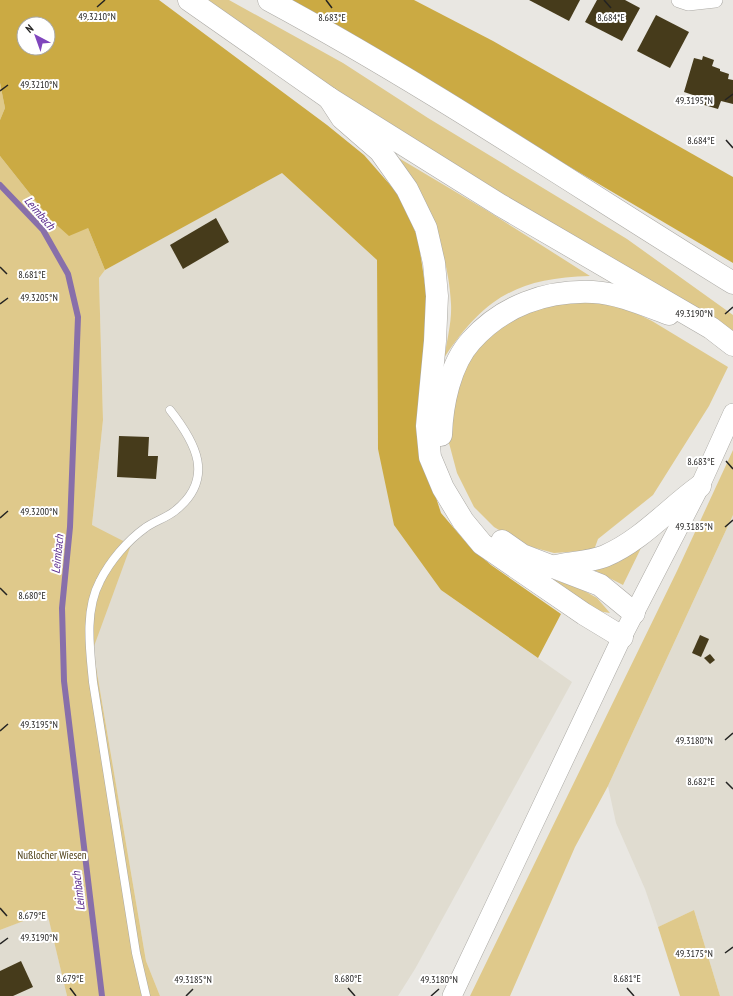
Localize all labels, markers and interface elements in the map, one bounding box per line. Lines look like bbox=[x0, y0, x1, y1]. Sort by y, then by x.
text: 49.3210°N bbox=[78, 10, 116, 23]
text: 8.683°E bbox=[318, 11, 346, 24]
text: 8.684°E bbox=[597, 11, 625, 24]
north arrow bbox=[16, 16, 56, 56]
text: N bbox=[23, 21, 36, 36]
text: 49.3210°N bbox=[20, 78, 58, 91]
text: 49.3195°N bbox=[675, 94, 713, 107]
text: 8.684°E bbox=[687, 134, 715, 147]
water label: Leimbach bbox=[21, 193, 59, 233]
text: 8.681°E bbox=[18, 268, 46, 281]
text: 49.3205°N bbox=[20, 291, 58, 304]
text: 49.3190°N bbox=[675, 307, 713, 320]
text: 8.683°E bbox=[687, 455, 715, 468]
text: 49.3200°N bbox=[20, 505, 58, 518]
text: 49.3185°N bbox=[675, 520, 713, 533]
water label: Leimbach bbox=[47, 533, 67, 574]
text: 8.680°E bbox=[18, 589, 46, 602]
text: 49.3195°N bbox=[20, 718, 58, 731]
text: 49.3180°N bbox=[675, 734, 713, 747]
text: 8.682°E bbox=[687, 775, 715, 788]
park label: Nußlocher Wiesen bbox=[17, 848, 87, 862]
water label: Leimbach bbox=[68, 870, 88, 911]
text: 8.679°E bbox=[18, 909, 46, 922]
text: 49.3190°N bbox=[20, 931, 58, 944]
text: 49.3175°N bbox=[675, 947, 713, 960]
text: 8.679°E bbox=[56, 972, 84, 985]
text: 8.680°E bbox=[334, 972, 362, 985]
text: 8.681°E bbox=[613, 972, 641, 985]
text: 49.3185°N bbox=[174, 973, 212, 986]
text: 49.3180°N bbox=[420, 973, 458, 986]

